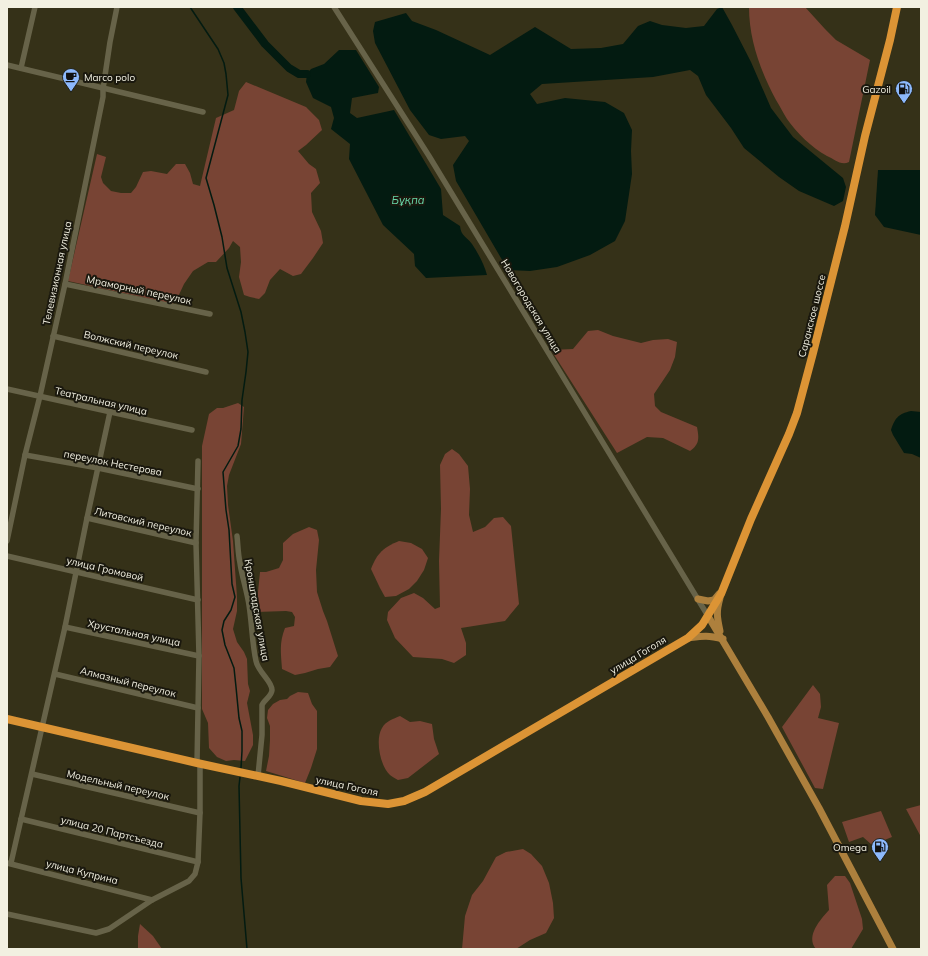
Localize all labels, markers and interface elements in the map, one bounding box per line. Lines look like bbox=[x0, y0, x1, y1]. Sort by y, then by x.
cafe icon: Marco polo bbox=[61, 67, 81, 92]
place label: Marco polo bbox=[84, 71, 135, 84]
fuel station icon: Gazoil bbox=[894, 79, 914, 104]
place label: Gazoil bbox=[862, 83, 891, 96]
water label: Бұқпа bbox=[392, 193, 425, 207]
street label: Телевизионная улица bbox=[40, 220, 74, 326]
street label: Новогородская улица bbox=[498, 257, 564, 355]
street label: Мраморный переулок bbox=[85, 273, 193, 308]
street label: Саранское шоссе bbox=[795, 273, 829, 359]
street label: Волжский переулок bbox=[82, 328, 180, 362]
street label: Театральная улица bbox=[54, 384, 148, 418]
street label: переулок Нестерова bbox=[63, 447, 163, 479]
street label: Литовский переулок bbox=[93, 504, 194, 540]
street label: улица Громовой bbox=[65, 554, 145, 584]
street label: Кронштадская улица bbox=[242, 558, 272, 662]
street label: Хрустальная улица bbox=[87, 617, 181, 649]
street label: улица Гоголя bbox=[607, 633, 669, 677]
street label: Алмазный переулок bbox=[79, 664, 178, 700]
street label: Модельный переулок bbox=[66, 767, 171, 803]
street label: улица Гоголя bbox=[315, 773, 379, 799]
street label: улица 20 Партсъезда bbox=[59, 813, 165, 851]
fuel station icon: Omega bbox=[870, 837, 890, 862]
place label: Omega bbox=[833, 841, 867, 854]
street label: улица Куприна bbox=[45, 857, 119, 887]

